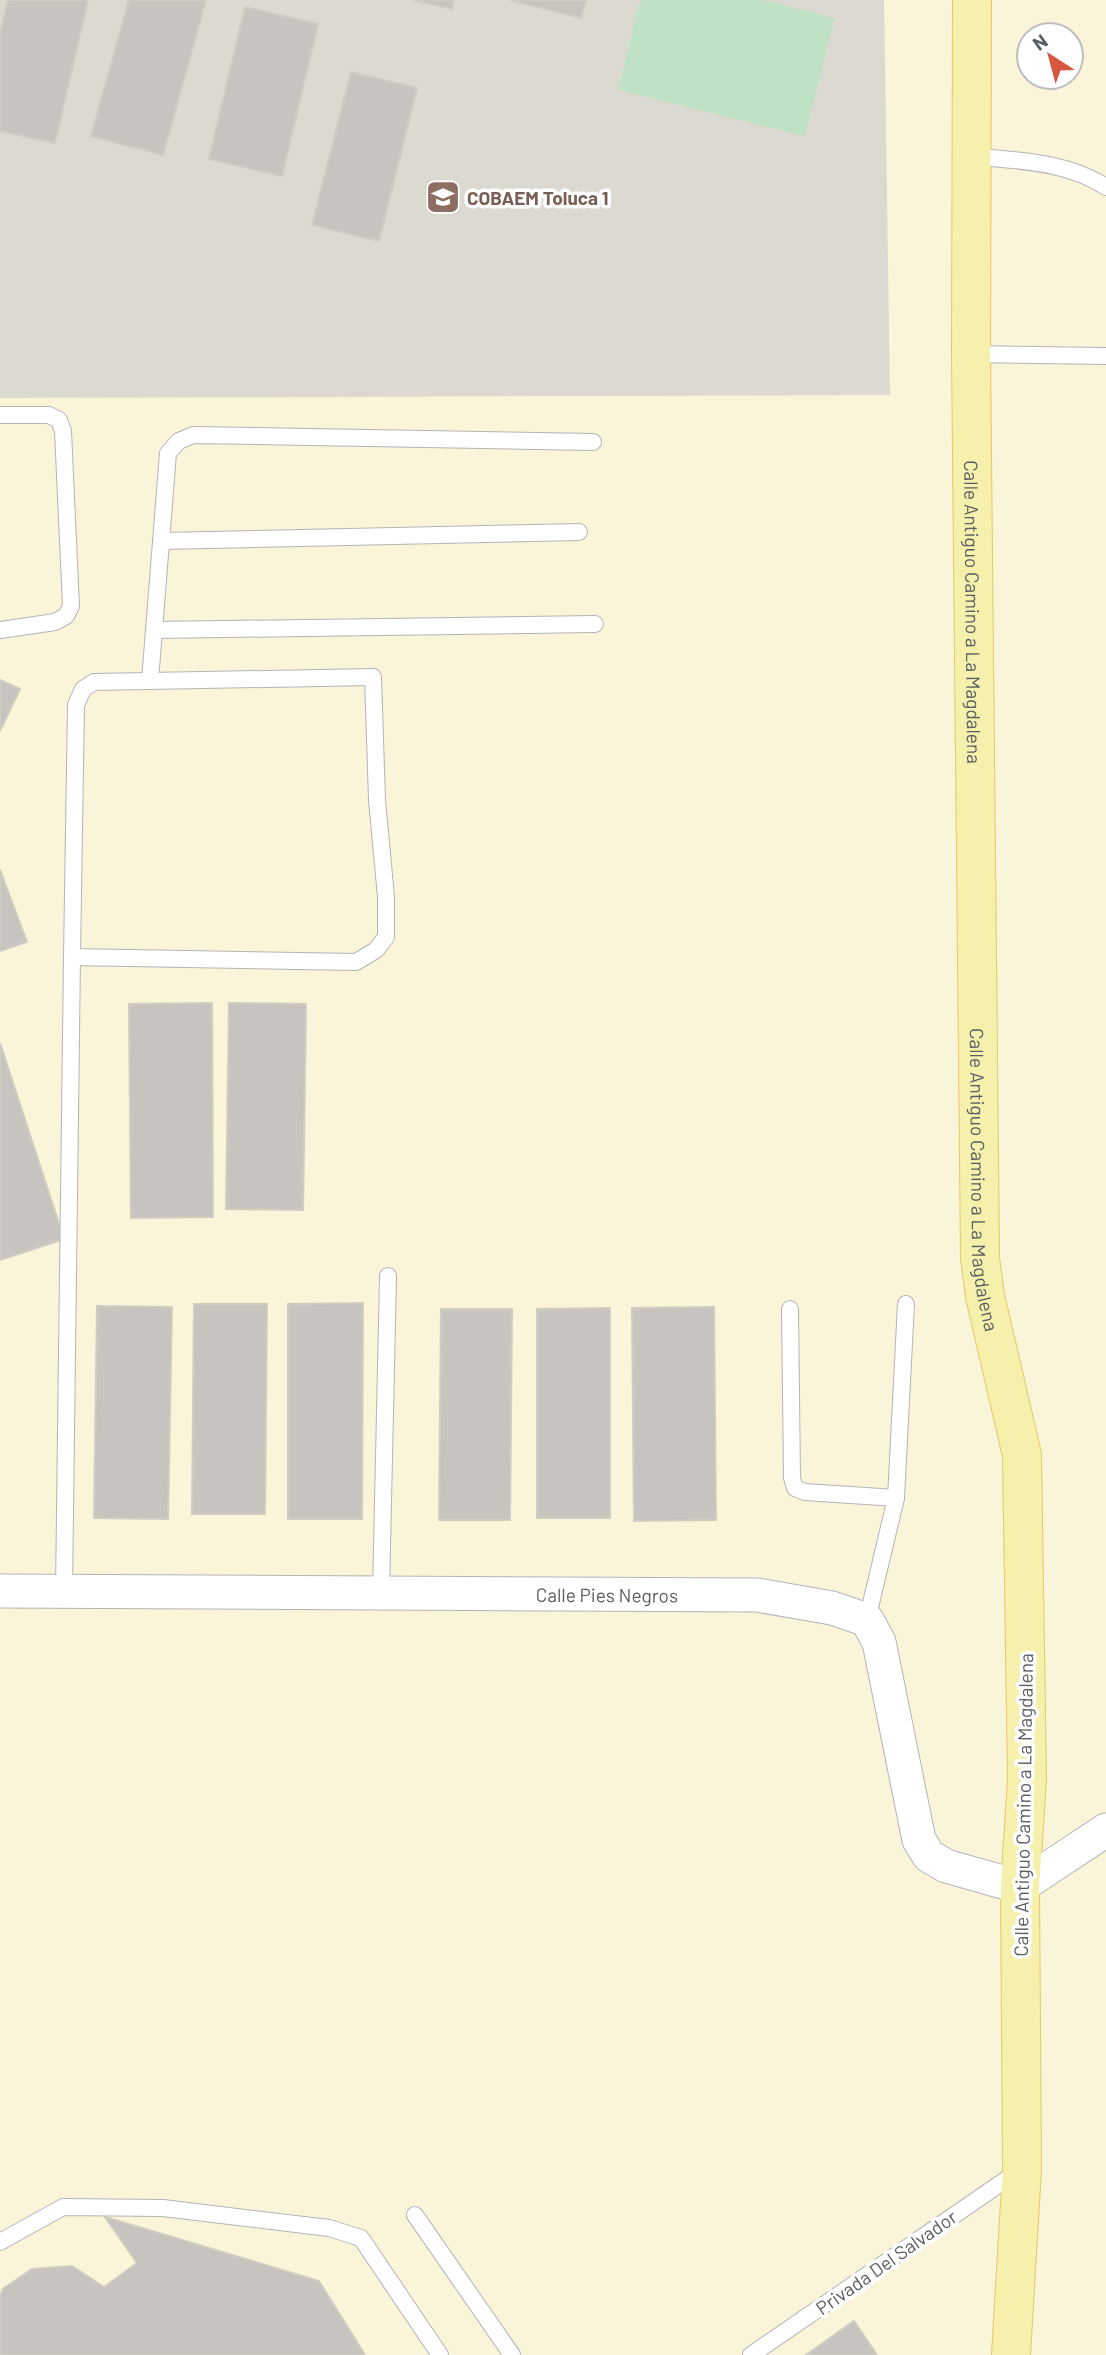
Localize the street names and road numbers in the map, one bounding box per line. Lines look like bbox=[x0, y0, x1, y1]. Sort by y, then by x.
street label: Calle Antiguo Camino a La Magdalena bbox=[961, 460, 987, 764]
street label: Calle Antiguo Camino a La Magdalena bbox=[966, 1028, 1004, 1333]
street label: Calle Pies Negros bbox=[536, 1582, 678, 1606]
street label: Calle Antiguo Camino a La Magdalena bbox=[1009, 1653, 1037, 1957]
street label: Privada Del Salvador bbox=[811, 2205, 961, 2319]

